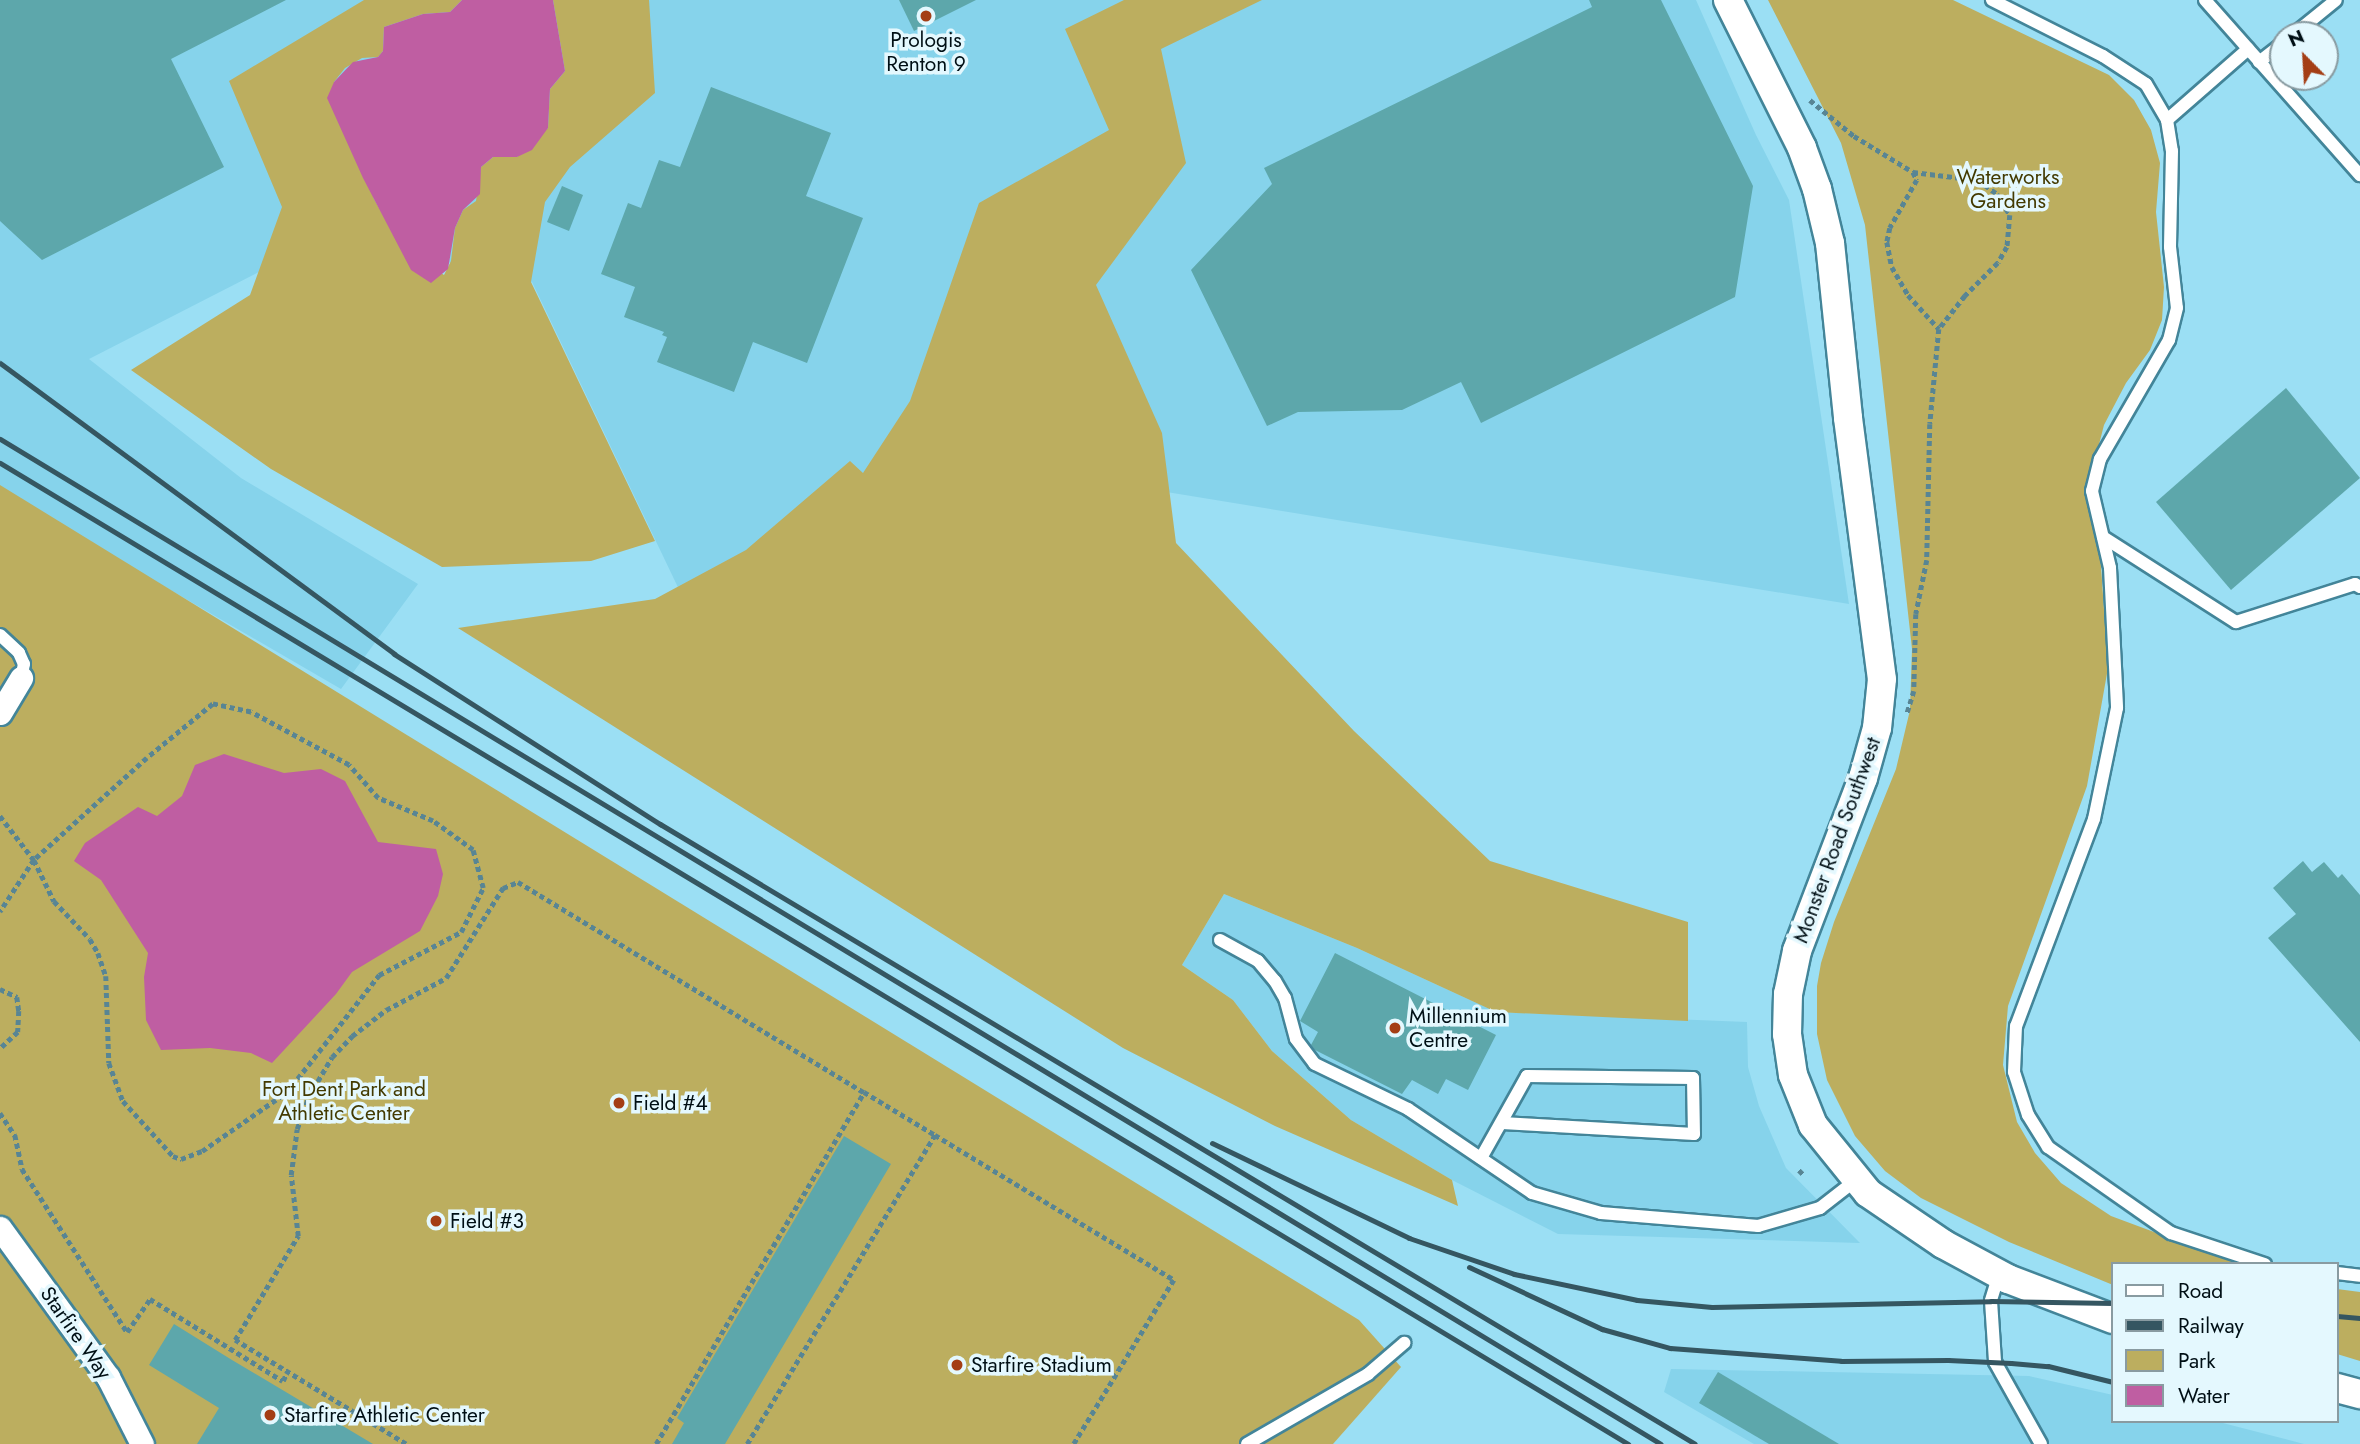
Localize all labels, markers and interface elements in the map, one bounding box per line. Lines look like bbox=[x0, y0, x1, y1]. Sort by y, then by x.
marker: Prologis Renton 9 bbox=[918, 8, 934, 24]
north arrow bbox=[2269, 21, 2339, 91]
text: N bbox=[2284, 23, 2308, 54]
place label: Prologis Renton 9 bbox=[886, 27, 966, 77]
park label: Waterworks Gardens bbox=[1957, 164, 2059, 214]
street label: Monster Road Southwest bbox=[1788, 734, 1886, 946]
place label: Millennium Centre bbox=[1409, 1003, 1507, 1053]
marker: Millennium Centre bbox=[1387, 1020, 1403, 1036]
park label: Fort Dent Park and Athletic Center bbox=[262, 1076, 426, 1126]
place label: Field #4 bbox=[633, 1090, 708, 1116]
marker: Field #4 bbox=[611, 1095, 627, 1111]
place label: Field #3 bbox=[450, 1208, 524, 1234]
marker: Field #3 bbox=[428, 1213, 444, 1229]
legend bbox=[2112, 1262, 2339, 1423]
text: Road bbox=[2178, 1276, 2223, 1306]
street label: Starfire Way bbox=[35, 1282, 117, 1384]
text: Railway bbox=[2178, 1311, 2244, 1341]
text: Park bbox=[2178, 1346, 2215, 1376]
place label: Starfire Stadium bbox=[971, 1352, 1112, 1378]
marker: Starfire Stadium bbox=[949, 1357, 965, 1373]
text: Water bbox=[2178, 1381, 2230, 1411]
place label: Starfire Athletic Center bbox=[284, 1402, 485, 1428]
marker: Starfire Athletic Center bbox=[262, 1407, 278, 1423]

